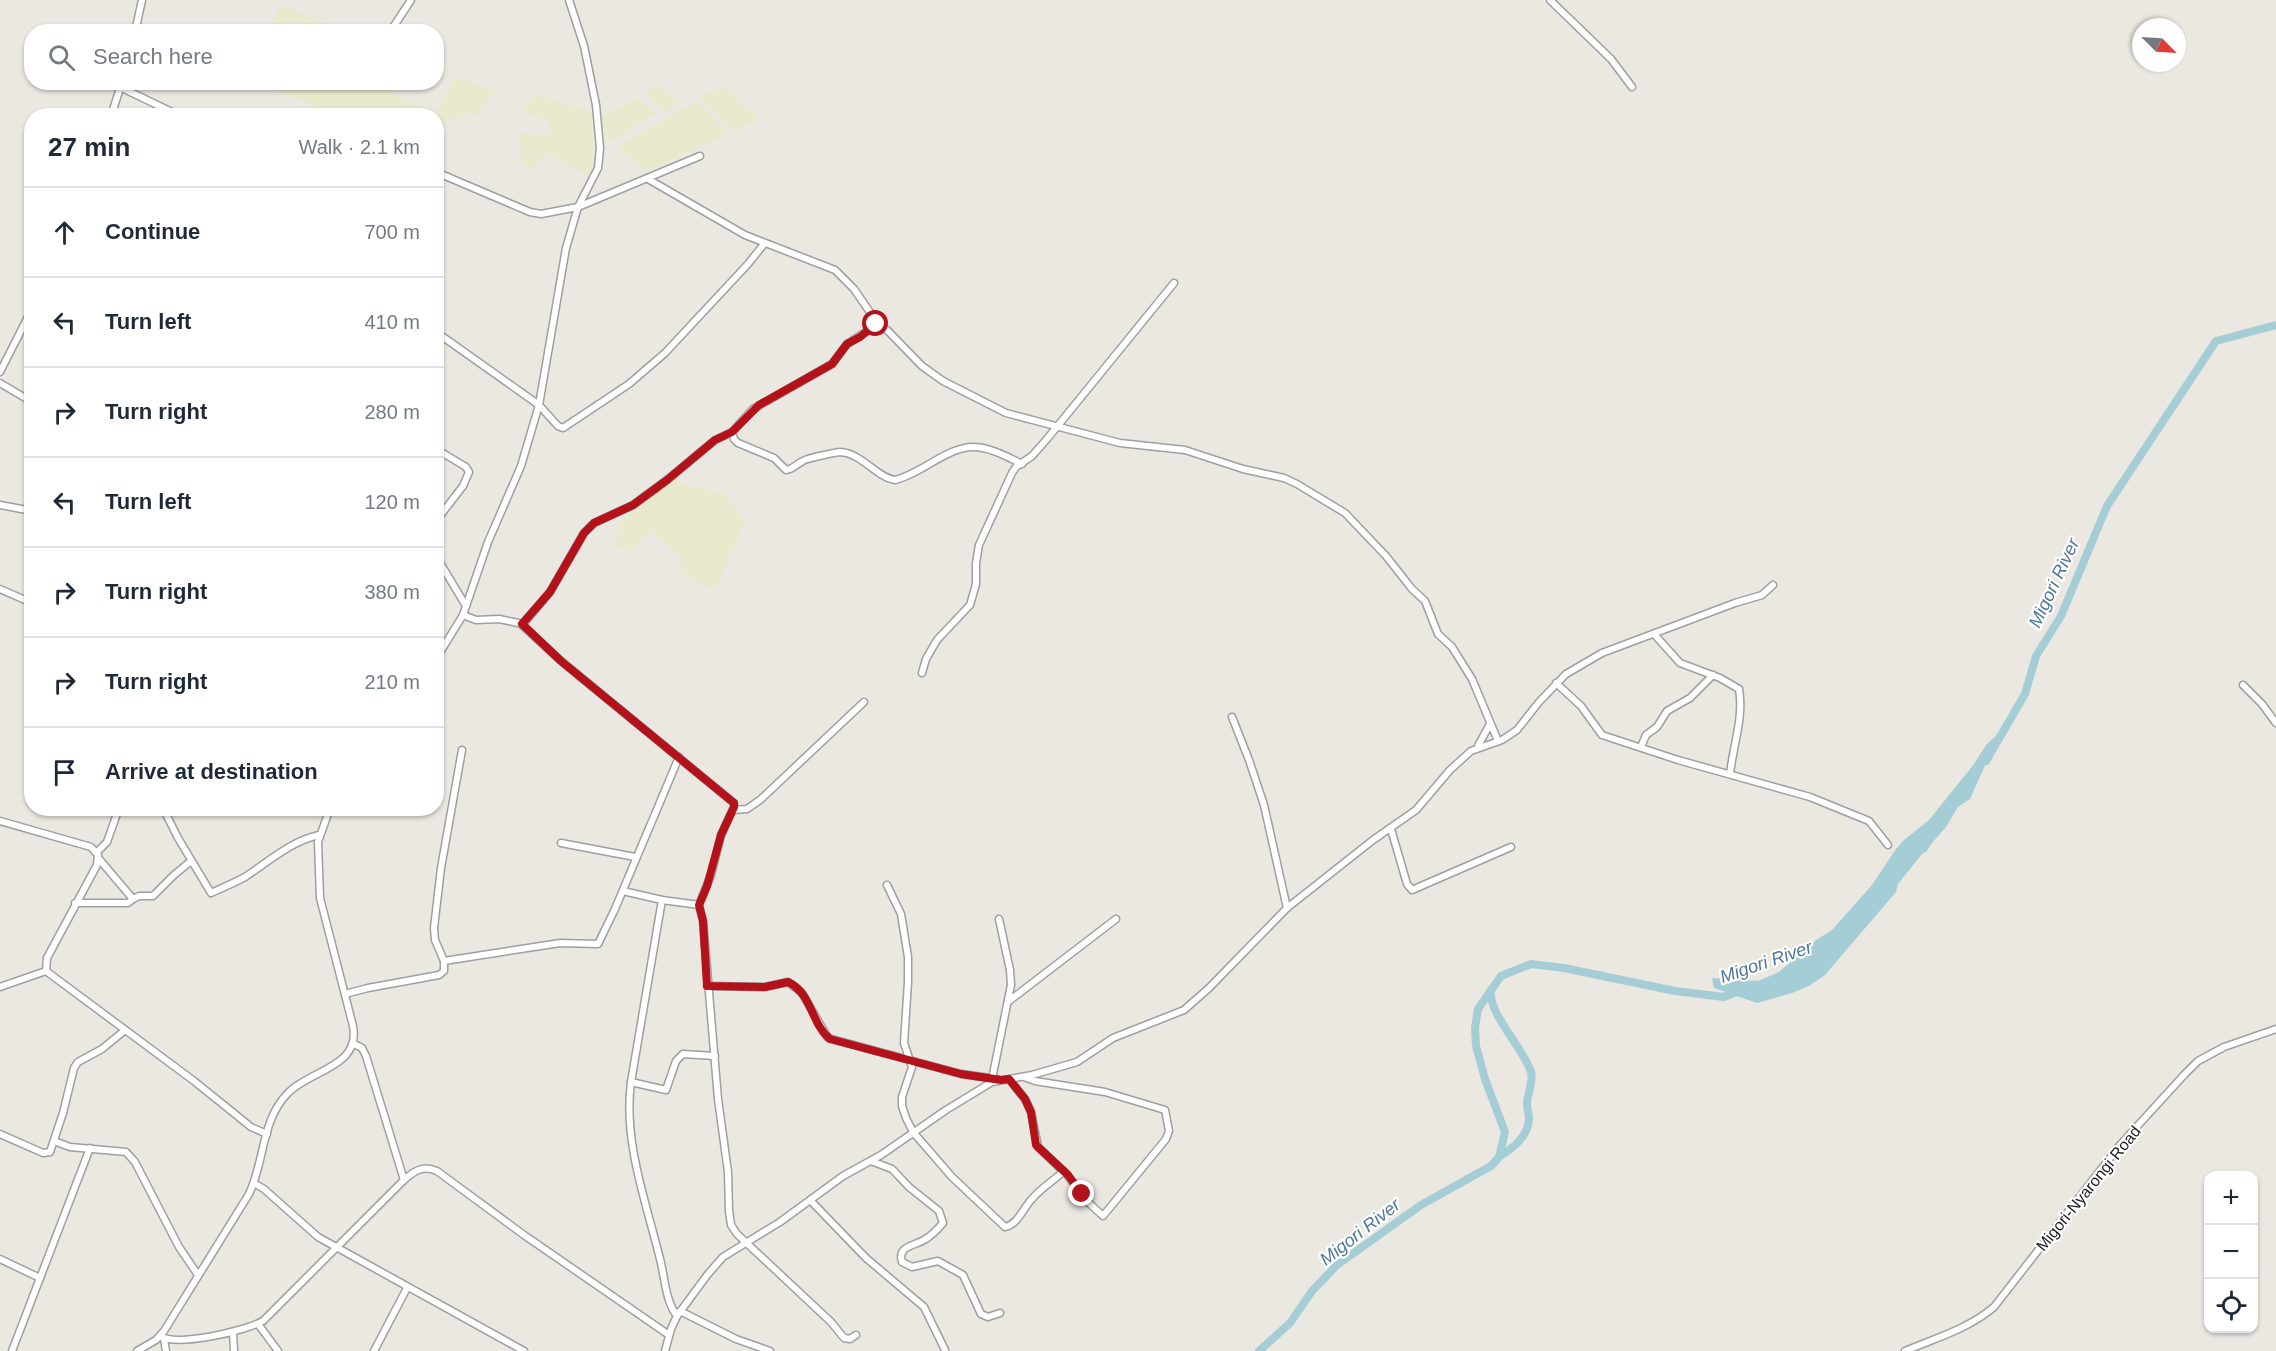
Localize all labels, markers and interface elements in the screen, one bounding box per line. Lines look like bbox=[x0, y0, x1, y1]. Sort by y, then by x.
north arrow bbox=[2132, 18, 2186, 72]
search box bbox=[24, 24, 444, 90]
icon: search bbox=[45, 41, 78, 74]
text: Search here bbox=[93, 44, 213, 69]
text: 27 min bbox=[48, 132, 130, 162]
text: Walk · 2.1 km bbox=[299, 136, 420, 158]
icon: ahead bbox=[48, 216, 81, 249]
text: Continue bbox=[105, 219, 200, 244]
text: 700 m bbox=[364, 221, 420, 243]
icon: left bbox=[48, 306, 81, 339]
text: Turn left bbox=[105, 309, 191, 334]
route start bbox=[862, 310, 888, 336]
text: 410 m bbox=[364, 311, 420, 333]
icon: right bbox=[48, 396, 81, 429]
text: Turn right bbox=[105, 399, 207, 424]
text: 280 m bbox=[364, 401, 420, 423]
icon: left bbox=[48, 486, 81, 519]
text: Turn left bbox=[105, 489, 191, 514]
text: 120 m bbox=[364, 491, 420, 513]
water label: Migori River bbox=[2025, 534, 2084, 631]
icon: right bbox=[48, 576, 81, 609]
text: Turn right bbox=[105, 579, 207, 604]
text: 380 m bbox=[364, 581, 420, 603]
icon: right bbox=[48, 666, 81, 699]
text: Turn right bbox=[105, 669, 207, 694]
text: 210 m bbox=[364, 671, 420, 693]
icon: arrive bbox=[48, 756, 81, 789]
text: Arrive at destination bbox=[105, 759, 318, 784]
water label: Migori River bbox=[1717, 937, 1816, 987]
street label: Migori-Nyarongi Road bbox=[2033, 1122, 2144, 1254]
map controls bbox=[2204, 1171, 2258, 1333]
button: + bbox=[2204, 1171, 2258, 1225]
route end bbox=[1068, 1180, 1094, 1206]
water label: Migori River bbox=[1316, 1194, 1405, 1269]
button: − bbox=[2204, 1225, 2258, 1279]
button: locate bbox=[2204, 1279, 2258, 1333]

